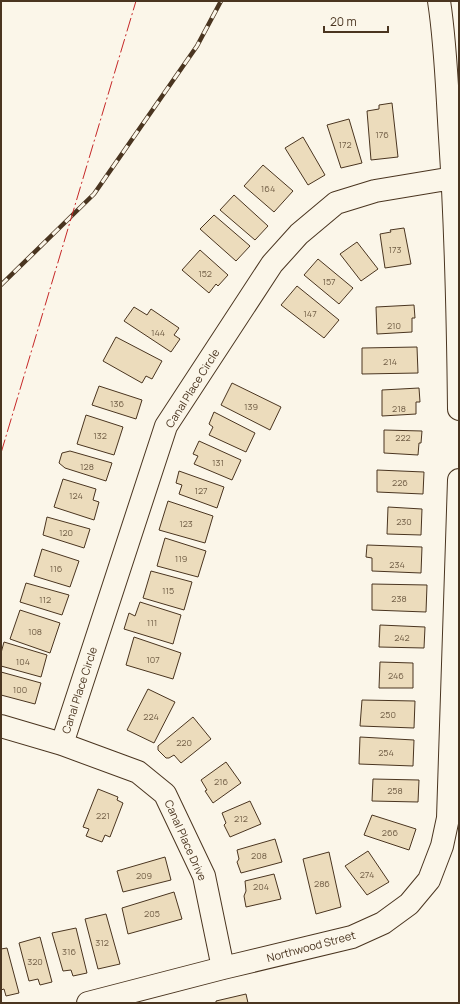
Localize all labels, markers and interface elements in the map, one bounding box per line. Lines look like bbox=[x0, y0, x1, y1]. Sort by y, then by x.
scale bar bbox=[324, 8, 388, 34]
text: 20 m bbox=[330, 13, 357, 30]
house number: 176 bbox=[375, 128, 389, 141]
house number: 172 bbox=[338, 138, 352, 151]
house number: 164 bbox=[261, 182, 275, 195]
house number: 173 bbox=[388, 243, 402, 256]
house number: 152 bbox=[198, 267, 212, 280]
house number: 157 bbox=[322, 275, 336, 288]
house number: 147 bbox=[303, 307, 317, 320]
house number: 210 bbox=[387, 319, 401, 332]
house number: 144 bbox=[151, 326, 165, 339]
street label: Canal Place Circle bbox=[162, 345, 223, 430]
house number: 214 bbox=[383, 355, 397, 368]
house number: 136 bbox=[110, 397, 124, 410]
house number: 139 bbox=[244, 400, 258, 413]
house number: 218 bbox=[392, 402, 406, 415]
house number: 132 bbox=[93, 429, 107, 442]
house number: 222 bbox=[395, 431, 411, 444]
house number: 131 bbox=[212, 456, 224, 469]
house number: 128 bbox=[80, 460, 94, 473]
house number: 226 bbox=[392, 476, 408, 489]
house number: 127 bbox=[194, 484, 208, 497]
house number: 124 bbox=[69, 489, 83, 502]
house number: 230 bbox=[396, 515, 412, 528]
house number: 123 bbox=[179, 517, 193, 530]
house number: 120 bbox=[59, 526, 73, 539]
house number: 119 bbox=[175, 552, 187, 565]
house number: 234 bbox=[389, 558, 405, 571]
house number: 116 bbox=[50, 562, 63, 575]
house number: 115 bbox=[162, 584, 174, 597]
house number: 238 bbox=[391, 592, 407, 605]
house number: 112 bbox=[39, 593, 51, 606]
house number: 111 bbox=[147, 616, 157, 629]
house number: 108 bbox=[28, 625, 42, 638]
house number: 242 bbox=[394, 631, 410, 644]
street label: Canal Place Circle bbox=[58, 644, 100, 735]
house number: 107 bbox=[146, 653, 160, 666]
house number: 104 bbox=[16, 655, 30, 668]
house number: 246 bbox=[388, 669, 404, 682]
house number: 100 bbox=[13, 683, 27, 696]
house number: 250 bbox=[380, 708, 396, 721]
house number: 224 bbox=[143, 710, 159, 723]
house number: 220 bbox=[176, 736, 192, 749]
house number: 254 bbox=[378, 746, 394, 759]
house number: 216 bbox=[214, 775, 229, 788]
house number: 258 bbox=[387, 784, 403, 797]
street label: Canal Place Drive bbox=[161, 797, 211, 883]
house number: 221 bbox=[96, 809, 110, 822]
house number: 212 bbox=[234, 812, 248, 825]
house number: 266 bbox=[382, 826, 399, 839]
house number: 208 bbox=[251, 849, 267, 862]
house number: 274 bbox=[360, 868, 374, 881]
house number: 209 bbox=[136, 869, 152, 882]
house number: 286 bbox=[314, 877, 330, 890]
house number: 204 bbox=[253, 880, 269, 893]
house number: 205 bbox=[144, 907, 160, 920]
street label: Northwood Street bbox=[265, 927, 357, 965]
house number: 312 bbox=[95, 936, 109, 949]
house number: 316 bbox=[62, 945, 76, 958]
house number: 320 bbox=[27, 955, 43, 968]

